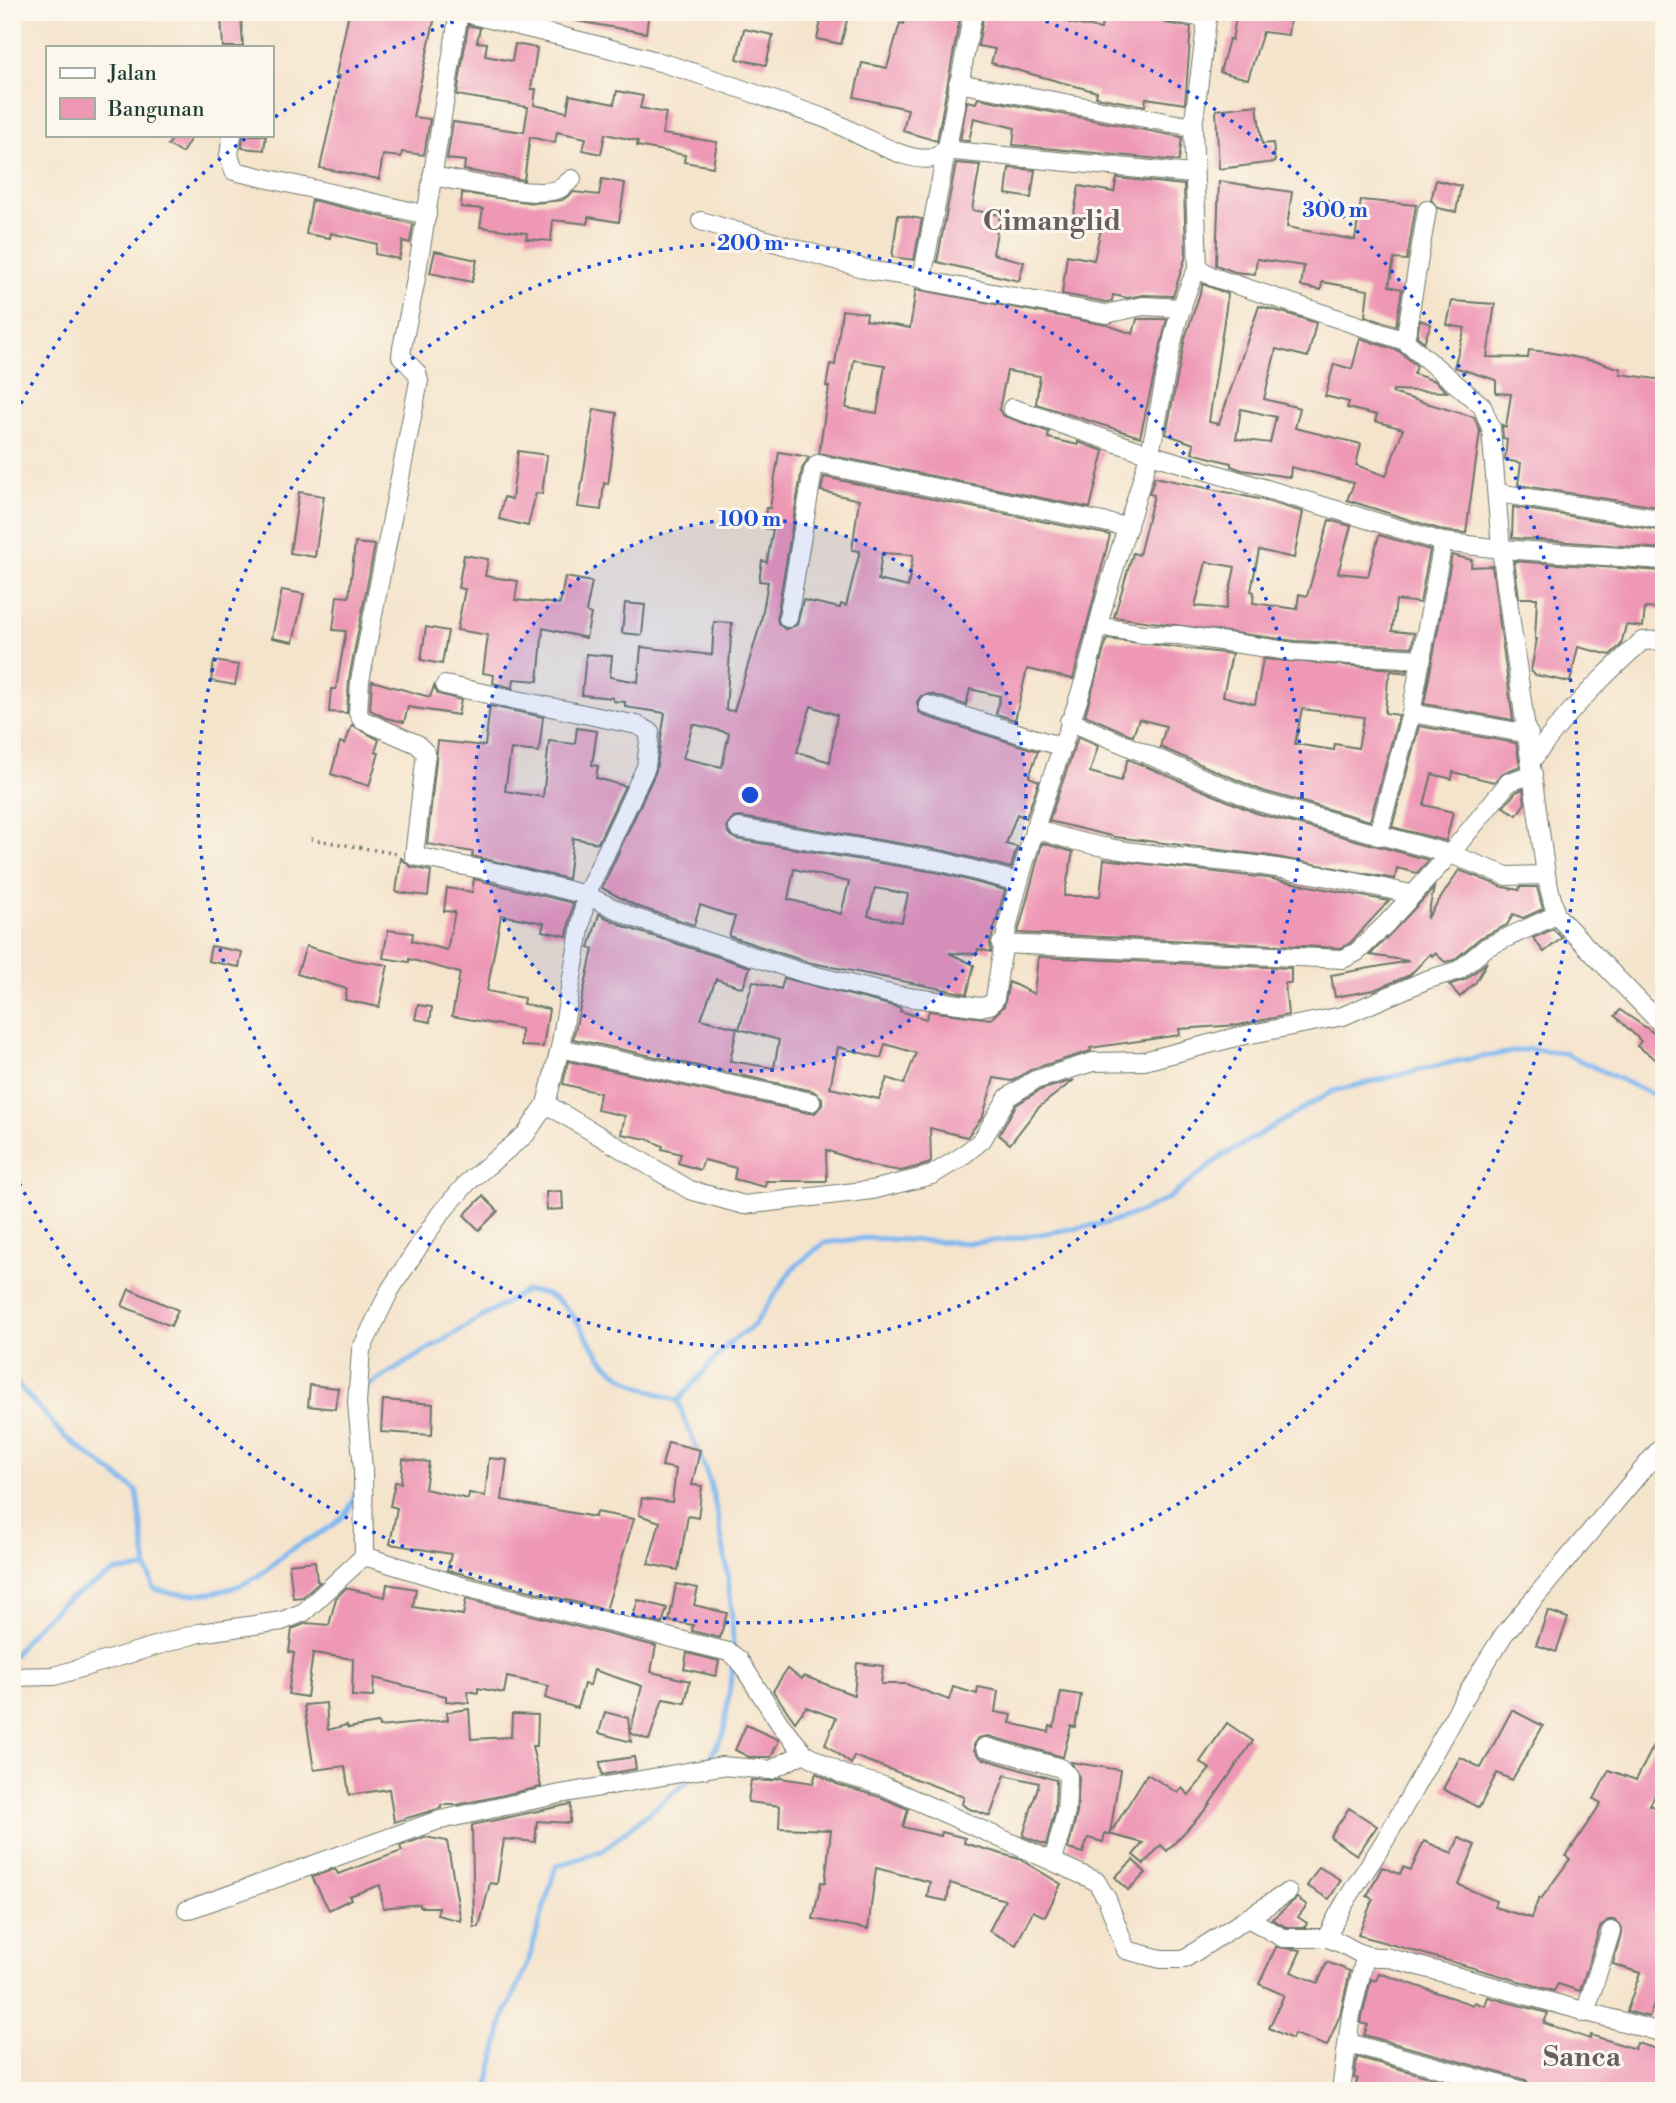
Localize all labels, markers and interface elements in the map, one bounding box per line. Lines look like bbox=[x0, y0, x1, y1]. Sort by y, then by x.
legend bbox=[46, 46, 273, 136]
text: Jalan bbox=[107, 61, 157, 87]
text: Bangunan bbox=[107, 97, 205, 123]
text: 300 m bbox=[1302, 198, 1368, 224]
district label: Cimanglid bbox=[983, 204, 1121, 239]
text: 200 m bbox=[717, 231, 783, 257]
text: 100 m bbox=[719, 507, 781, 533]
centre of rings bbox=[738, 783, 762, 807]
district label: Sanca bbox=[1543, 2040, 1622, 2075]

